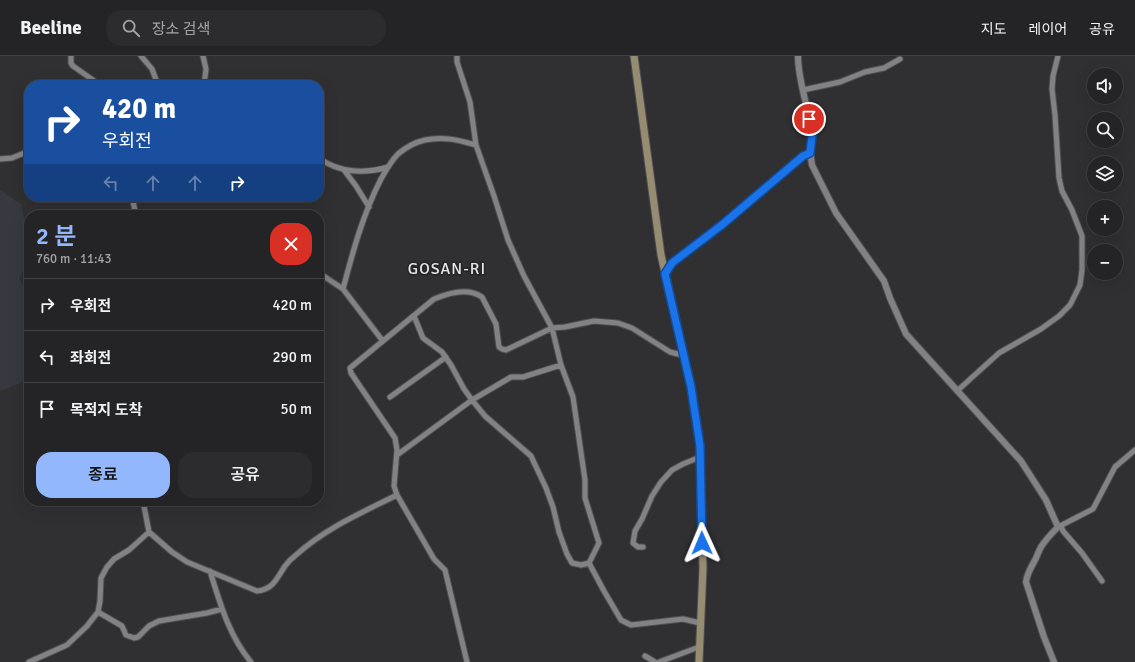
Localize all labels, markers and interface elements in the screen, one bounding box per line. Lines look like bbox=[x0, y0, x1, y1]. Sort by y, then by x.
search box bbox=[106, 10, 386, 46]
text: Beeline bbox=[20, 16, 82, 40]
icon: search bbox=[120, 17, 142, 39]
text: 장소 검색 bbox=[152, 20, 210, 38]
text: 지도 bbox=[981, 21, 1007, 38]
text: 레이어 bbox=[1029, 21, 1067, 38]
text: 공유 bbox=[1089, 21, 1115, 38]
map controls bbox=[1087, 68, 1123, 280]
button: sound bbox=[1087, 68, 1123, 104]
text: 420 m bbox=[102, 92, 176, 126]
icon: right bbox=[36, 96, 88, 148]
pin bbox=[792, 102, 826, 136]
icon: arrive bbox=[798, 108, 820, 130]
button: search bbox=[1087, 112, 1123, 148]
text: 우회전 bbox=[102, 130, 152, 152]
button: layers bbox=[1087, 156, 1123, 192]
icon: left bbox=[100, 172, 122, 194]
icon: ahead bbox=[142, 172, 164, 194]
icon: ahead bbox=[184, 172, 206, 194]
icon: right bbox=[226, 172, 248, 194]
button: + bbox=[1087, 200, 1123, 236]
text: 2 분 bbox=[36, 221, 76, 251]
button: close bbox=[270, 223, 312, 265]
button: − bbox=[1087, 244, 1123, 280]
text: 760 m · 11:43 bbox=[36, 251, 112, 267]
district label: GOSAN-RI bbox=[408, 259, 486, 279]
icon: right bbox=[36, 294, 58, 316]
text: 420 m bbox=[272, 296, 312, 314]
text: 우회전 bbox=[70, 297, 111, 315]
icon: left bbox=[36, 346, 58, 368]
text: 290 m bbox=[272, 348, 312, 366]
text: 좌회전 bbox=[70, 349, 111, 367]
icon: arrive bbox=[36, 398, 58, 420]
text: 50 m bbox=[281, 400, 312, 418]
text: 목적지 도착 bbox=[70, 401, 142, 419]
button: 종료 bbox=[36, 452, 170, 498]
button: 공유 bbox=[178, 452, 312, 498]
position arrow bbox=[681, 522, 723, 564]

